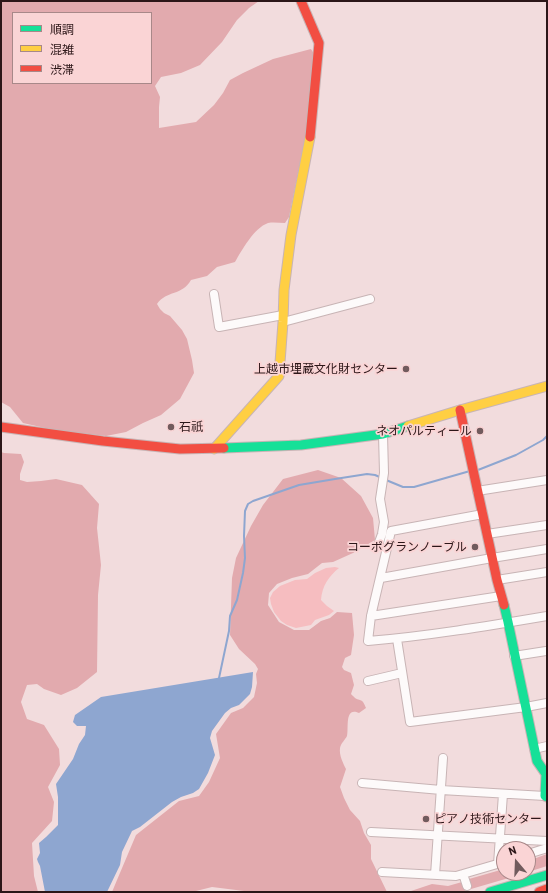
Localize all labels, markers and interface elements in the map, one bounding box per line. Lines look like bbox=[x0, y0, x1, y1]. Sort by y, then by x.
legend bbox=[12, 12, 152, 84]
text: 順調 bbox=[50, 22, 74, 36]
text: 混雑 bbox=[50, 42, 74, 56]
text: 渋滞 bbox=[50, 62, 74, 76]
place label: 上越市埋蔵文化財センター bbox=[254, 362, 398, 376]
marker: 上越市埋蔵文化財センター bbox=[401, 364, 411, 374]
place label: 石祇 bbox=[179, 420, 203, 434]
marker: 石祇 bbox=[166, 422, 176, 432]
place label: ネオパルティール bbox=[376, 424, 472, 438]
marker: ネオパルティール bbox=[475, 426, 485, 436]
place label: コーポグランノーブル bbox=[347, 540, 467, 554]
marker: コーポグランノーブル bbox=[470, 542, 480, 552]
place label: ピアノ技術センター bbox=[434, 812, 542, 826]
marker: ピアノ技術センター bbox=[421, 814, 431, 824]
north arrow bbox=[496, 841, 536, 881]
text: N bbox=[507, 843, 518, 857]

